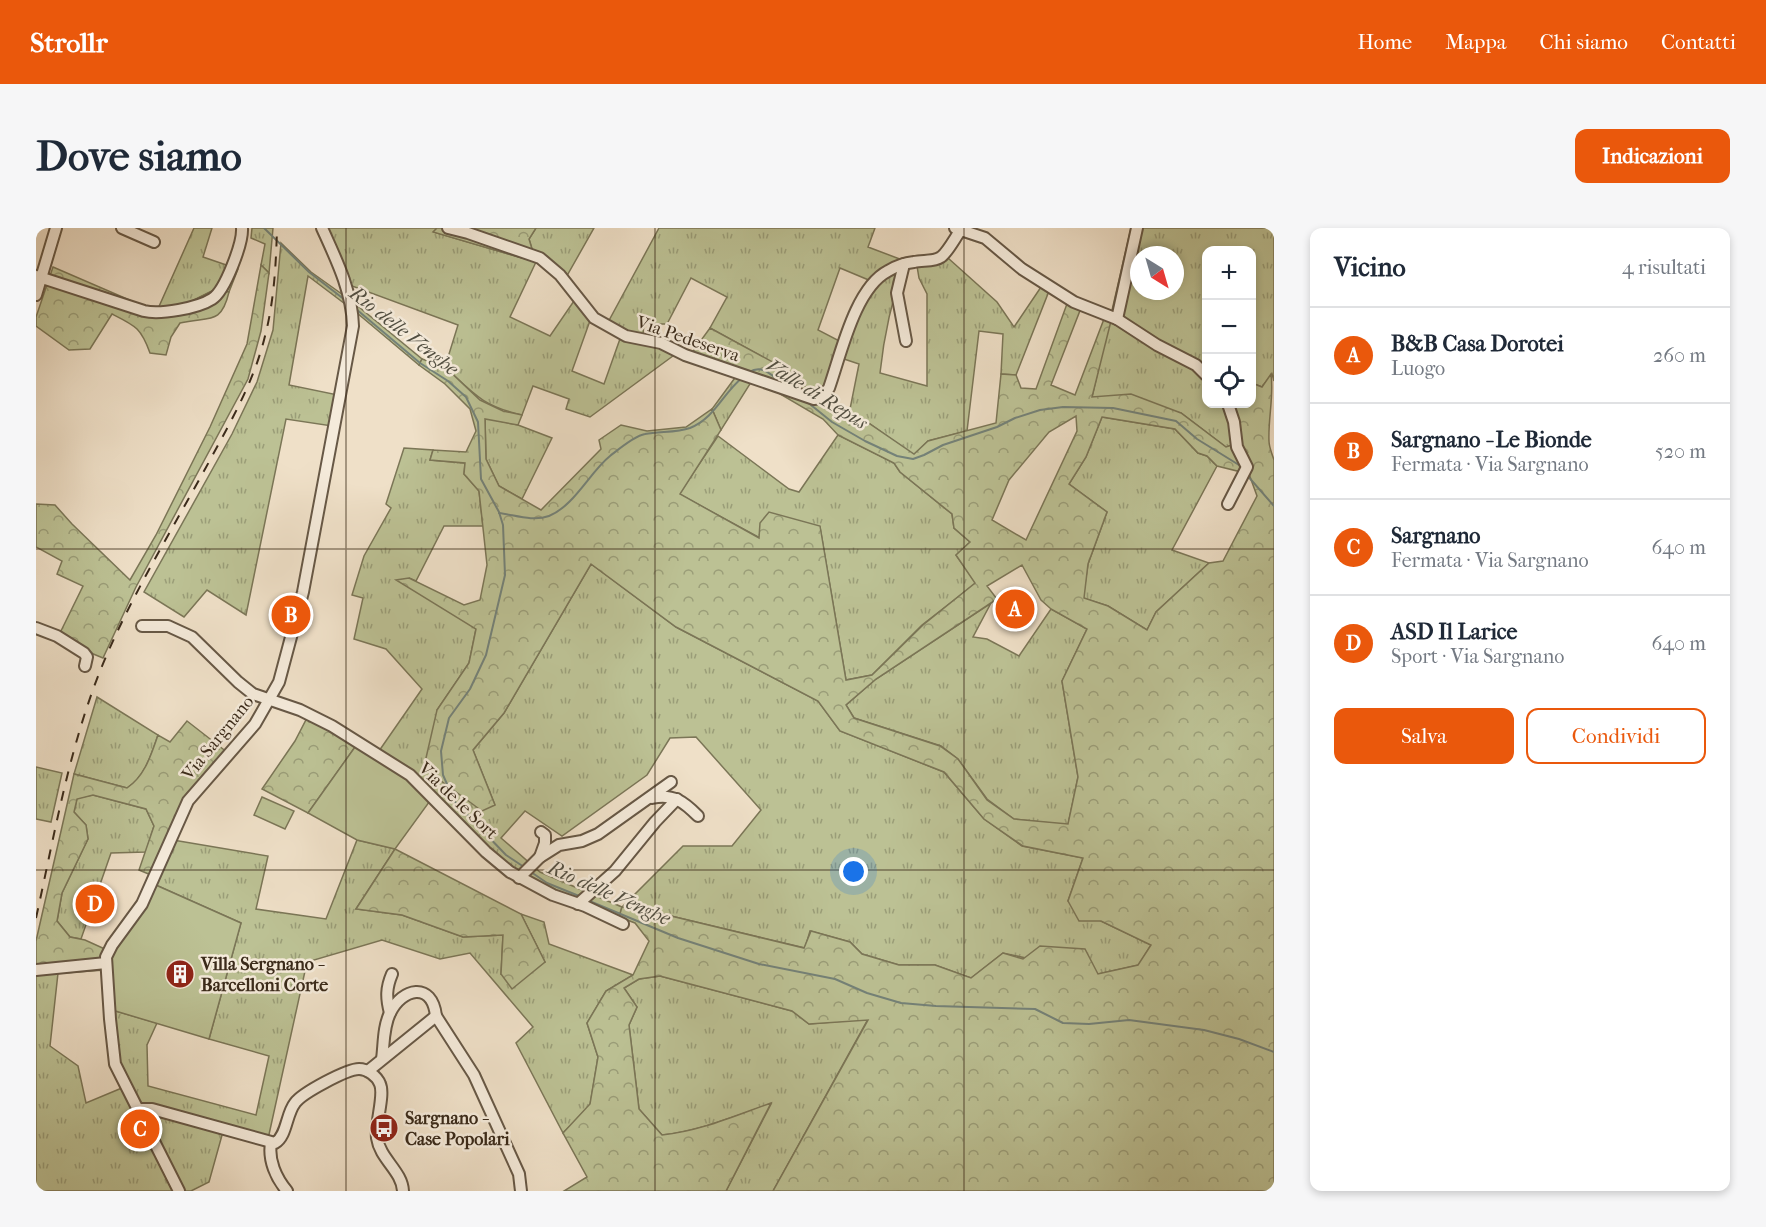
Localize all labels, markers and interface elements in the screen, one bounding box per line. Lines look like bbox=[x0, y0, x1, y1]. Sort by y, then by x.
text: Strollr bbox=[30, 26, 108, 59]
text: Home bbox=[1358, 30, 1412, 54]
text: Mappa bbox=[1445, 30, 1507, 54]
text: Chi siamo bbox=[1540, 30, 1628, 54]
text: Contatti bbox=[1661, 30, 1736, 54]
button: Indicazioni bbox=[1575, 129, 1730, 183]
text: Dove siamo bbox=[36, 132, 242, 181]
north arrow bbox=[1130, 246, 1184, 300]
map controls bbox=[1202, 246, 1256, 408]
button: + bbox=[1202, 246, 1256, 300]
text: Vicino bbox=[1334, 252, 1406, 283]
text: 4 risultati bbox=[1622, 256, 1706, 279]
water label: Rio delle Venghe bbox=[344, 280, 463, 381]
button: − bbox=[1202, 300, 1256, 354]
street label: Via Pedeserva bbox=[633, 311, 743, 367]
text: B&B Casa Dorotei bbox=[1391, 331, 1564, 357]
text: A bbox=[1347, 344, 1360, 367]
text: 260 m bbox=[1653, 344, 1706, 367]
water label: Valle di Repus bbox=[762, 354, 872, 435]
button: locate bbox=[1202, 354, 1256, 408]
text: Luogo bbox=[1391, 357, 1445, 380]
text: Sargnano - Le Bionde bbox=[1391, 427, 1592, 453]
text: B bbox=[1347, 440, 1360, 463]
text: 520 m bbox=[1655, 440, 1706, 463]
text: Fermata · Via Sargnano bbox=[1391, 453, 1589, 476]
text: Sargnano bbox=[1391, 523, 1480, 549]
text: C bbox=[1347, 536, 1360, 559]
text: 640 m bbox=[1651, 536, 1706, 559]
text: Fermata · Via Sargnano bbox=[1391, 549, 1589, 572]
pin: A bbox=[996, 586, 1034, 632]
pin: B bbox=[272, 592, 310, 638]
text: ASD Il Larice bbox=[1391, 619, 1517, 645]
text: D bbox=[1346, 632, 1361, 655]
text: 640 m bbox=[1651, 632, 1706, 655]
text: Sport · Via Sargnano bbox=[1391, 645, 1564, 668]
street label: Via Sargnano bbox=[177, 692, 258, 785]
button: Salva bbox=[1334, 708, 1514, 764]
button: Condividi bbox=[1526, 708, 1706, 764]
street label: Via de le Sort bbox=[413, 757, 502, 844]
water label: Rio delle Venghe bbox=[543, 855, 674, 931]
your location bbox=[839, 857, 868, 886]
pin: D bbox=[76, 882, 114, 926]
place label: Villa Sergnano - Barcelloni Corte bbox=[200, 954, 328, 996]
building icon: Villa Sergnano - Barcelloni Corte bbox=[164, 958, 196, 990]
pin: C bbox=[120, 1106, 160, 1152]
place label: Sargnano - Case Popolari bbox=[405, 1108, 510, 1150]
bus stop icon: Sargnano - Case Popolari bbox=[368, 1112, 400, 1144]

